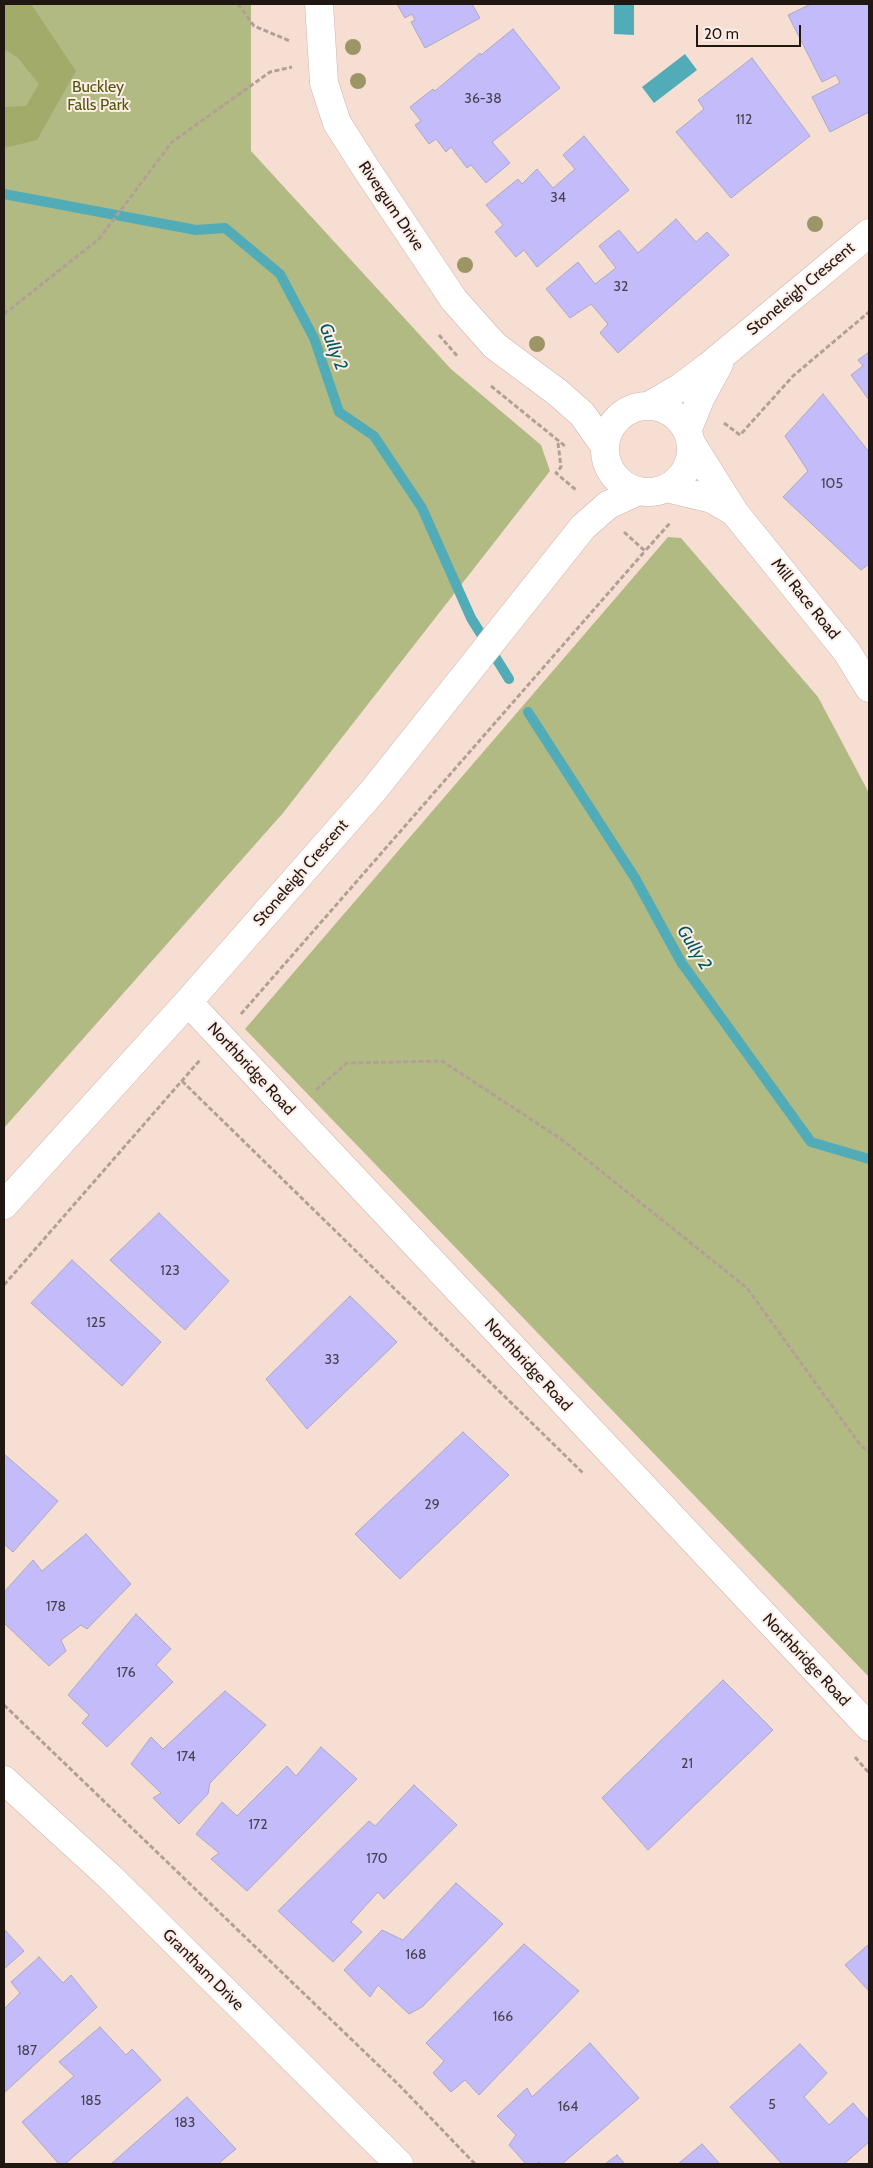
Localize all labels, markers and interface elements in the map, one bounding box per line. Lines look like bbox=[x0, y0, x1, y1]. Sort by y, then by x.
scale bar bbox=[698, 15, 803, 47]
text: 20 m bbox=[704, 25, 739, 43]
park label: Buckley Falls Park bbox=[67, 77, 129, 115]
house number: 36-38 bbox=[464, 91, 502, 107]
house number: 112 bbox=[736, 112, 752, 128]
street label: Rivergum Drive bbox=[354, 158, 428, 254]
house number: 34 bbox=[550, 190, 566, 206]
street label: Stoneleigh Crescent bbox=[743, 238, 859, 340]
house number: 32 bbox=[614, 279, 628, 295]
water label: Gully 2 bbox=[314, 320, 352, 374]
house number: 105 bbox=[821, 476, 843, 492]
street label: Mill Race Road bbox=[767, 555, 843, 643]
street label: Stoneleigh Crescent bbox=[250, 816, 352, 930]
water label: Gully 2 bbox=[672, 922, 716, 974]
street label: Northbridge Road bbox=[203, 1019, 299, 1119]
house number: 123 bbox=[160, 1263, 180, 1279]
house number: 125 bbox=[86, 1315, 106, 1331]
street label: Northbridge Road bbox=[480, 1315, 576, 1415]
house number: 33 bbox=[324, 1352, 340, 1368]
house number: 29 bbox=[424, 1497, 440, 1513]
house number: 178 bbox=[46, 1599, 66, 1615]
street label: Northbridge Road bbox=[758, 1610, 854, 1710]
house number: 176 bbox=[116, 1665, 136, 1681]
house number: 174 bbox=[176, 1749, 196, 1765]
house number: 21 bbox=[681, 1756, 693, 1772]
house number: 172 bbox=[249, 1817, 267, 1833]
house number: 170 bbox=[366, 1851, 388, 1867]
street label: Grantham Drive bbox=[158, 1925, 248, 2015]
house number: 168 bbox=[406, 1947, 426, 1963]
house number: 166 bbox=[493, 2009, 513, 2025]
house number: 187 bbox=[17, 2043, 37, 2059]
house number: 185 bbox=[81, 2093, 101, 2109]
house number: 5 bbox=[768, 2097, 776, 2113]
house number: 164 bbox=[558, 2099, 578, 2115]
house number: 183 bbox=[175, 2115, 195, 2131]

